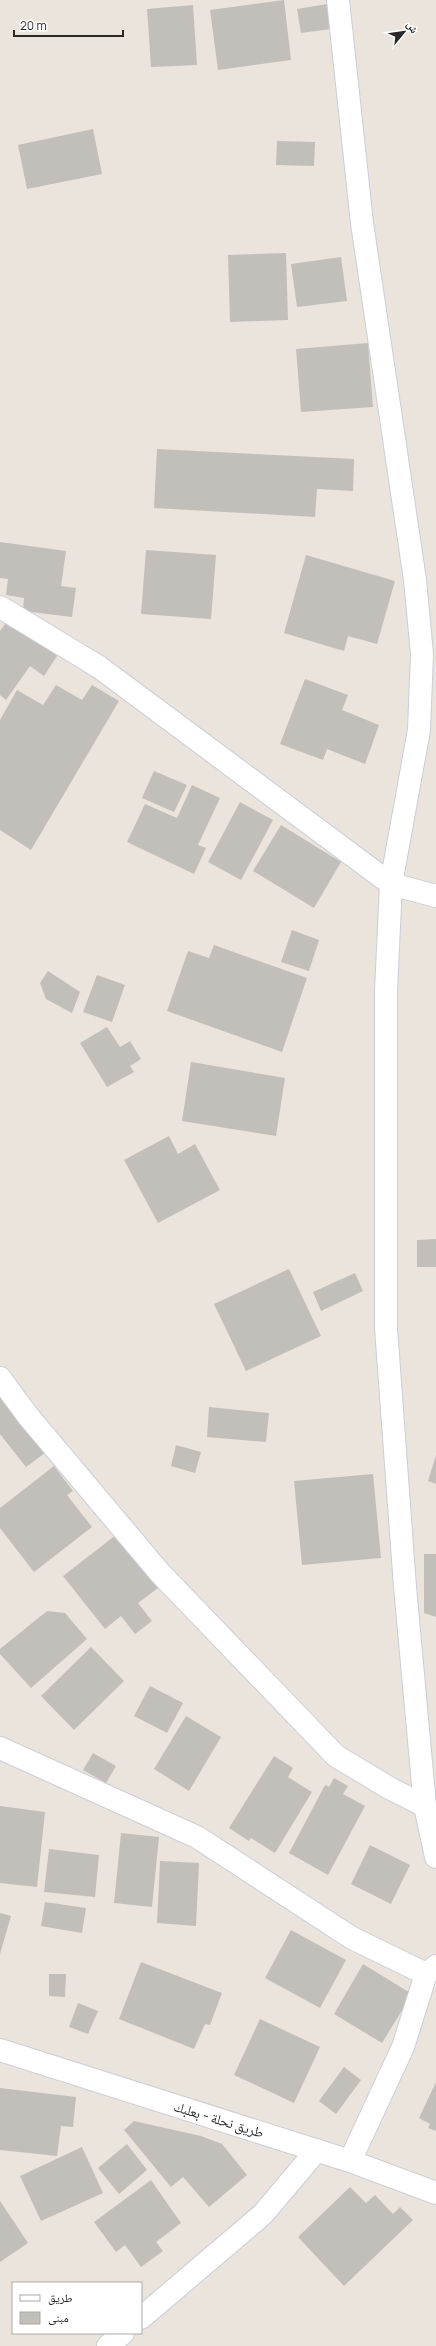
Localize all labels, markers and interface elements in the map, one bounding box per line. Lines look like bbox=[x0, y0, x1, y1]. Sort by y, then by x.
scale bar bbox=[14, 12, 123, 38]
north arrow bbox=[384, 12, 424, 52]
text: 20 m bbox=[20, 17, 47, 34]
text: ش bbox=[403, 18, 423, 36]
street label: طريق نحلة - بعلبك bbox=[171, 2096, 266, 2143]
legend bbox=[12, 2282, 142, 2334]
text: طريق bbox=[48, 2289, 73, 2306]
text: مبنى bbox=[48, 2309, 69, 2326]

